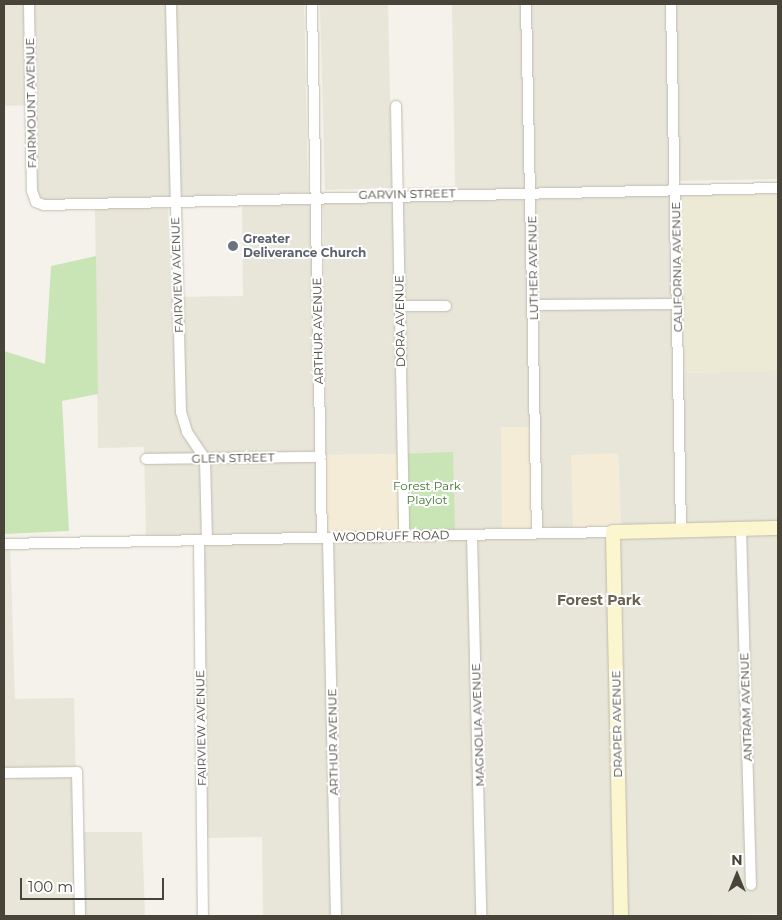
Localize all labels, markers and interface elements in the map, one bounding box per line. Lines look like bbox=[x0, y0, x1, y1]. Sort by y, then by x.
street label: FAIRMOUNT AVENUE bbox=[23, 38, 39, 168]
street label: GARVIN STREET bbox=[358, 186, 456, 202]
street label: CALIFORNIA AVENUE bbox=[669, 202, 685, 332]
street label: LUTHER AVENUE bbox=[525, 216, 541, 320]
street label: FAIRVIEW AVENUE bbox=[168, 217, 186, 333]
place label: Greater Deliverance Church bbox=[243, 232, 366, 260]
marker: Greater Deliverance Church bbox=[227, 240, 239, 252]
street label: DORA AVENUE bbox=[392, 275, 408, 367]
street label: ARTHUR AVENUE bbox=[310, 277, 326, 385]
street label: GLEN STREET bbox=[191, 450, 275, 466]
park label: Forest Park Playlot bbox=[393, 479, 461, 507]
street label: WOODRUFF ROAD bbox=[332, 528, 450, 544]
district label: Forest Park bbox=[557, 592, 641, 608]
street label: ANTRAM AVENUE bbox=[737, 652, 755, 762]
street label: MAGNOLIA AVENUE bbox=[469, 663, 487, 787]
street label: FAIRVIEW AVENUE bbox=[193, 670, 209, 786]
street label: DRAPER AVENUE bbox=[609, 670, 625, 778]
street label: ARTHUR AVENUE bbox=[325, 688, 341, 796]
north arrow bbox=[712, 850, 762, 900]
text: N bbox=[731, 851, 743, 869]
scale bar bbox=[22, 868, 166, 900]
text: 100 m bbox=[28, 877, 73, 896]

